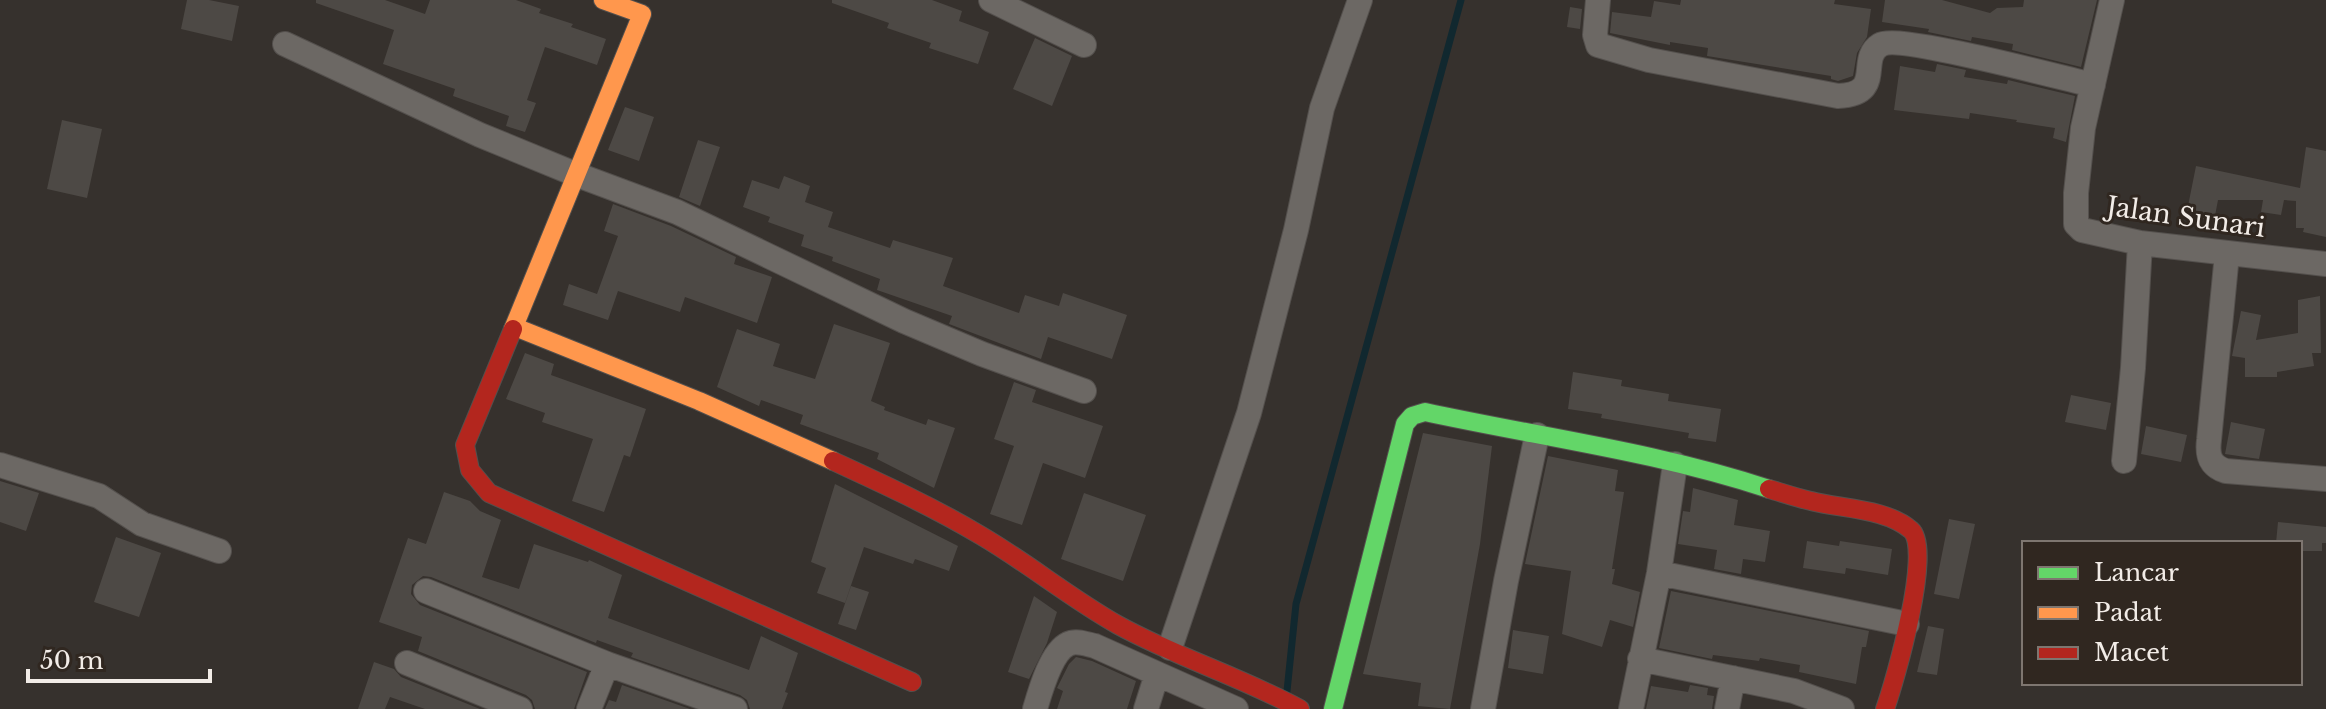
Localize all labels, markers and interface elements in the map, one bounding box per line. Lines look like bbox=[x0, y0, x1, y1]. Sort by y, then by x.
street label: Jalan Sunari bbox=[2102, 190, 2267, 244]
legend bbox=[2022, 541, 2302, 685]
text: Lancar bbox=[2094, 558, 2179, 587]
text: Padat bbox=[2094, 598, 2162, 627]
scale bar bbox=[28, 633, 210, 683]
text: Macet bbox=[2094, 638, 2169, 667]
text: 50 m bbox=[40, 646, 104, 675]

